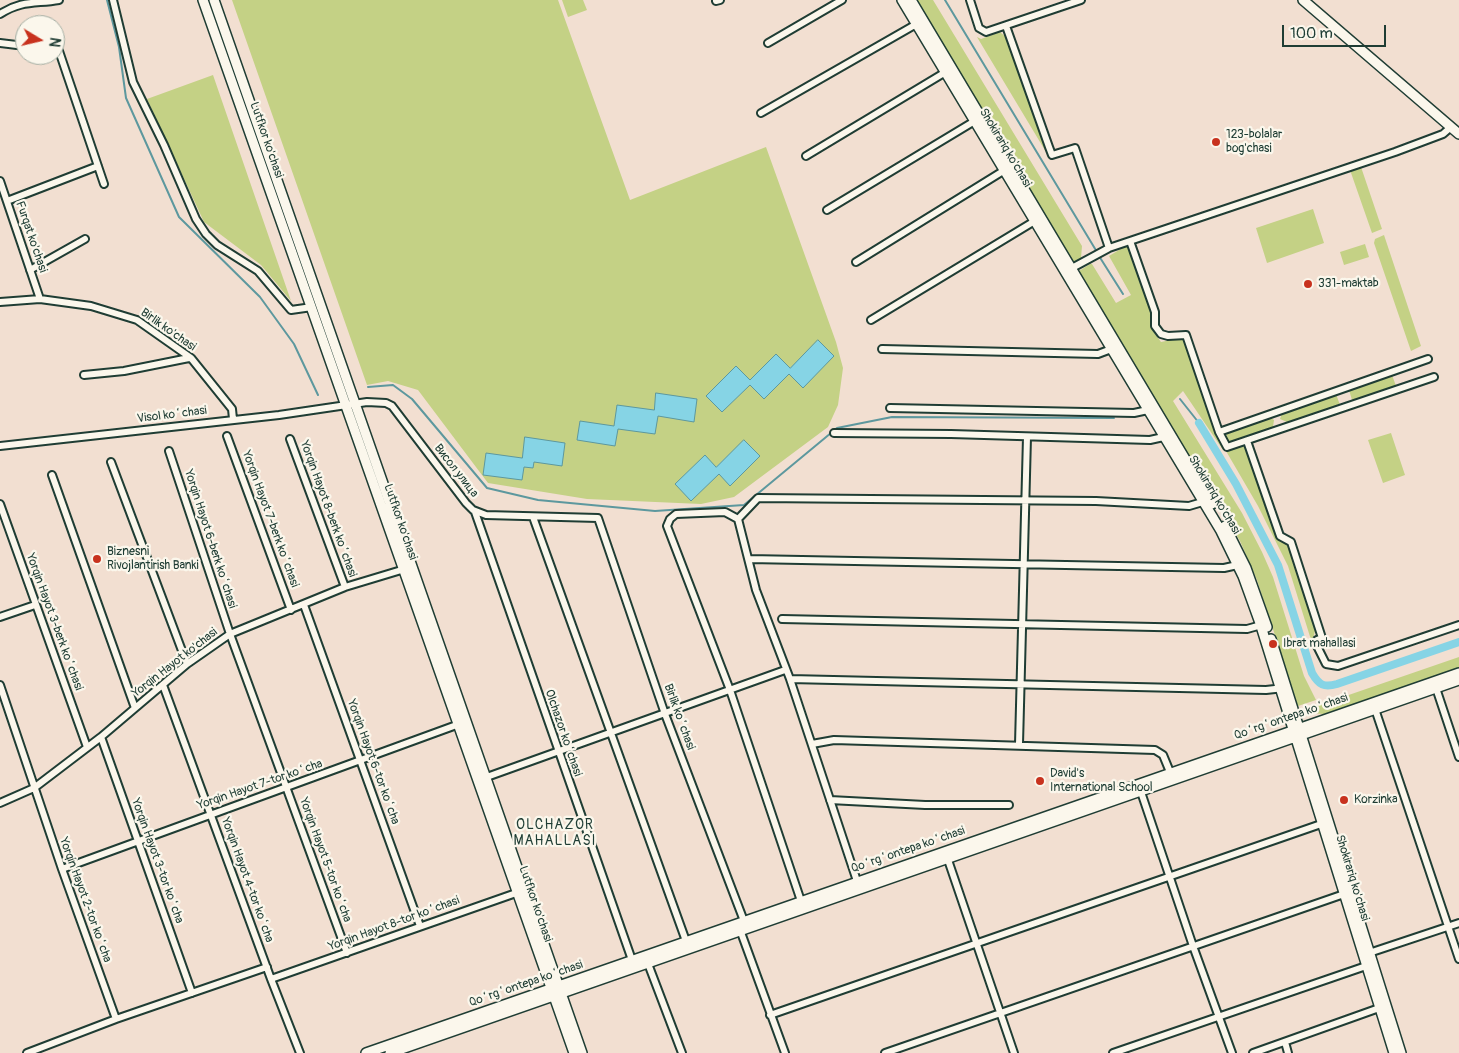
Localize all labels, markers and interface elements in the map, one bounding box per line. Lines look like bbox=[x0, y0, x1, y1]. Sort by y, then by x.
north arrow bbox=[15, 15, 65, 65]
scale bar bbox=[1284, 15, 1388, 47]
text: 100 m bbox=[1290, 24, 1333, 43]
text: N bbox=[45, 36, 63, 48]
street label: Lutfkor ko'chasi bbox=[246, 100, 286, 180]
street label: Shokirariq ko'chasi bbox=[976, 106, 1034, 190]
place label: 123-bolalar bog'chasi bbox=[1226, 128, 1282, 156]
marker: 123-bolalar bog'chasi bbox=[1210, 136, 1222, 148]
street label: Furqat ko'chasi bbox=[12, 199, 50, 275]
place label: 331-maktab bbox=[1318, 277, 1379, 291]
marker: 331-maktab bbox=[1302, 278, 1314, 290]
street label: Birlik ko'chasi bbox=[137, 306, 199, 354]
street label: Visol koʻchasi bbox=[136, 404, 208, 426]
street label: Yorqin Hayot 8-berk koʻchasi bbox=[297, 439, 359, 579]
street label: Висол улица bbox=[431, 442, 481, 500]
street label: Yorqin Hayot 7-berk koʻchasi bbox=[239, 449, 301, 589]
street label: Shokirariq ko'chasi bbox=[1185, 453, 1243, 537]
street label: Yorqin Hayot 6-berk koʻchasi bbox=[181, 468, 239, 610]
street label: Lutfkor ko'chasi bbox=[380, 482, 420, 562]
place label: Biznesni Rivojlantirish Banki bbox=[107, 545, 199, 573]
street label: Yorqin Hayot 3-berk koʻchasi bbox=[22, 552, 86, 692]
marker: Biznesni Rivojlantirish Banki bbox=[91, 553, 103, 565]
street label: Yorqin Hayot ko'chasi bbox=[129, 625, 221, 701]
place label: Ibrat mahallasi bbox=[1283, 637, 1355, 651]
marker: Ibrat mahallasi bbox=[1267, 638, 1279, 650]
street label: Birlik koʻchasi bbox=[660, 682, 698, 752]
street label: Olchazor koʻchasi bbox=[541, 688, 585, 778]
street label: Qoʻrgʻontepa koʻchasi bbox=[1232, 691, 1350, 743]
street label: Yorqin Hayot 6-tor koʻcha bbox=[344, 697, 402, 827]
street label: Yorqin Hayot 7-tor koʻcha bbox=[196, 757, 324, 813]
place label: David's International School bbox=[1050, 767, 1153, 795]
marker: David's International School bbox=[1034, 775, 1046, 787]
place label: Korzinka bbox=[1354, 793, 1398, 807]
marker: Korzinka bbox=[1338, 794, 1350, 806]
street label: Yorqin Hayot 5-tor koʻcha bbox=[296, 796, 354, 924]
street label: Yorqin Hayot 3-tor koʻcha bbox=[128, 797, 186, 925]
street label: Yorqin Hayot 4-tor koʻcha bbox=[218, 816, 276, 944]
district label: OLCHAZOR MAHALLASI bbox=[512, 817, 598, 850]
street label: Qoʻrgʻontepa koʻchasi bbox=[849, 824, 967, 876]
street label: Shokirariq ko'chasi bbox=[1332, 833, 1372, 923]
street label: Yorqin Hayot 2-tor koʻcha bbox=[56, 836, 114, 964]
street label: Lutfkor ko'chasi bbox=[515, 864, 555, 944]
street label: Yorqin Hayot 8-tor koʻchasi bbox=[326, 894, 462, 954]
street label: Qoʻrgʻontepa koʻchasi bbox=[467, 958, 585, 1010]

